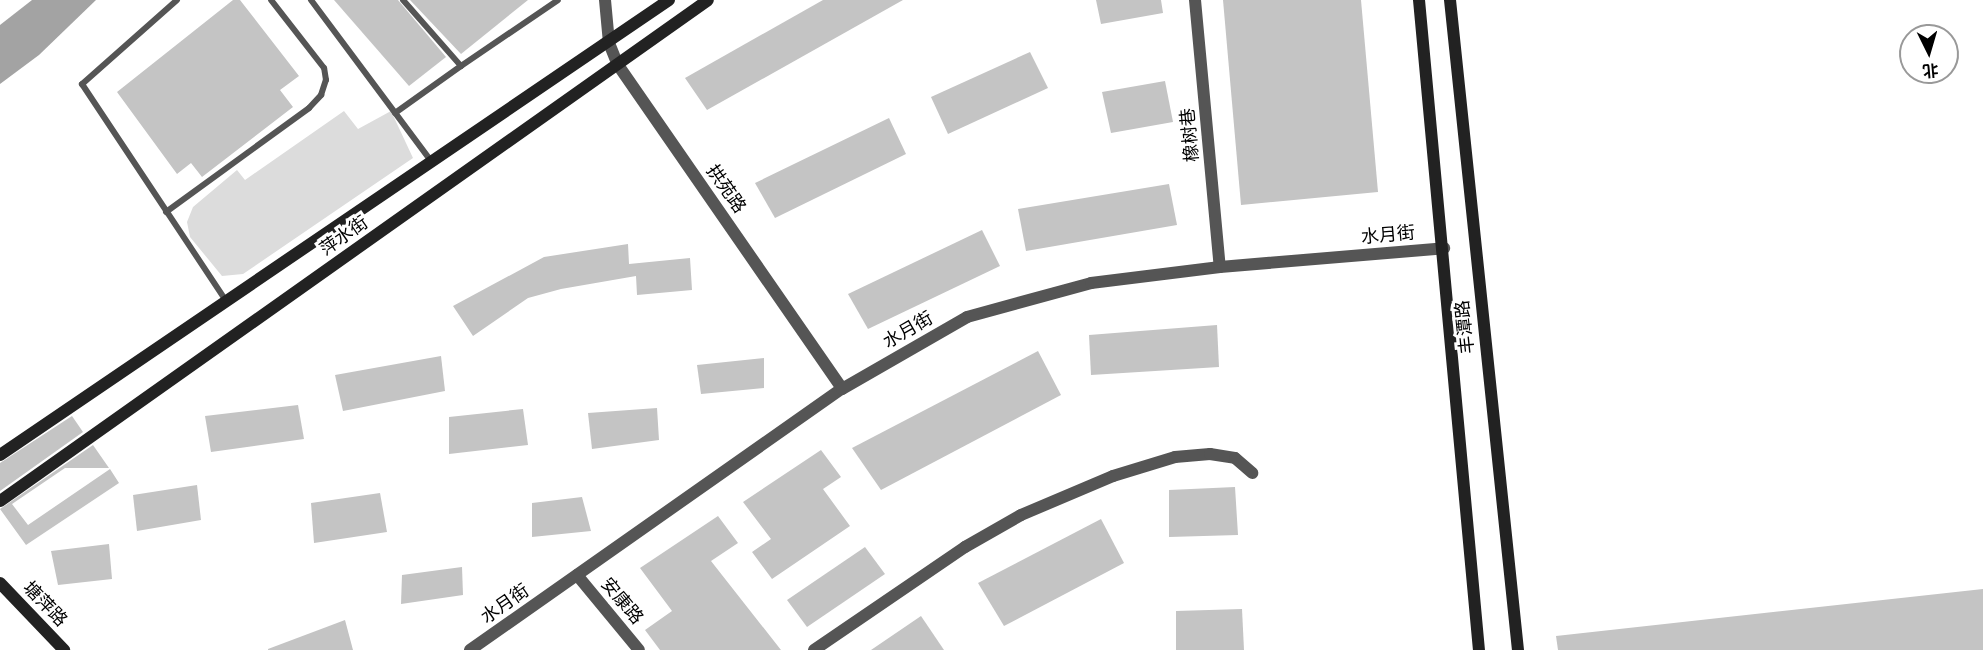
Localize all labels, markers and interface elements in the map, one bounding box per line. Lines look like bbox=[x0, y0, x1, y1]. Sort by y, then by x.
north arrow bbox=[1899, 24, 1959, 84]
text: 北 bbox=[1921, 58, 1939, 83]
street label: 橡树巷 bbox=[1177, 107, 1203, 163]
street label: 拱苑路 bbox=[702, 161, 750, 217]
street label: 萍水街 bbox=[316, 212, 372, 260]
street label: 水月街 bbox=[1360, 222, 1416, 248]
street label: 丰潭路 bbox=[1451, 299, 1479, 355]
street label: 水月街 bbox=[879, 307, 937, 353]
street label: 安康路 bbox=[596, 573, 648, 629]
street label: 塘萍路 bbox=[18, 577, 72, 631]
street label: 水月街 bbox=[477, 580, 533, 628]

